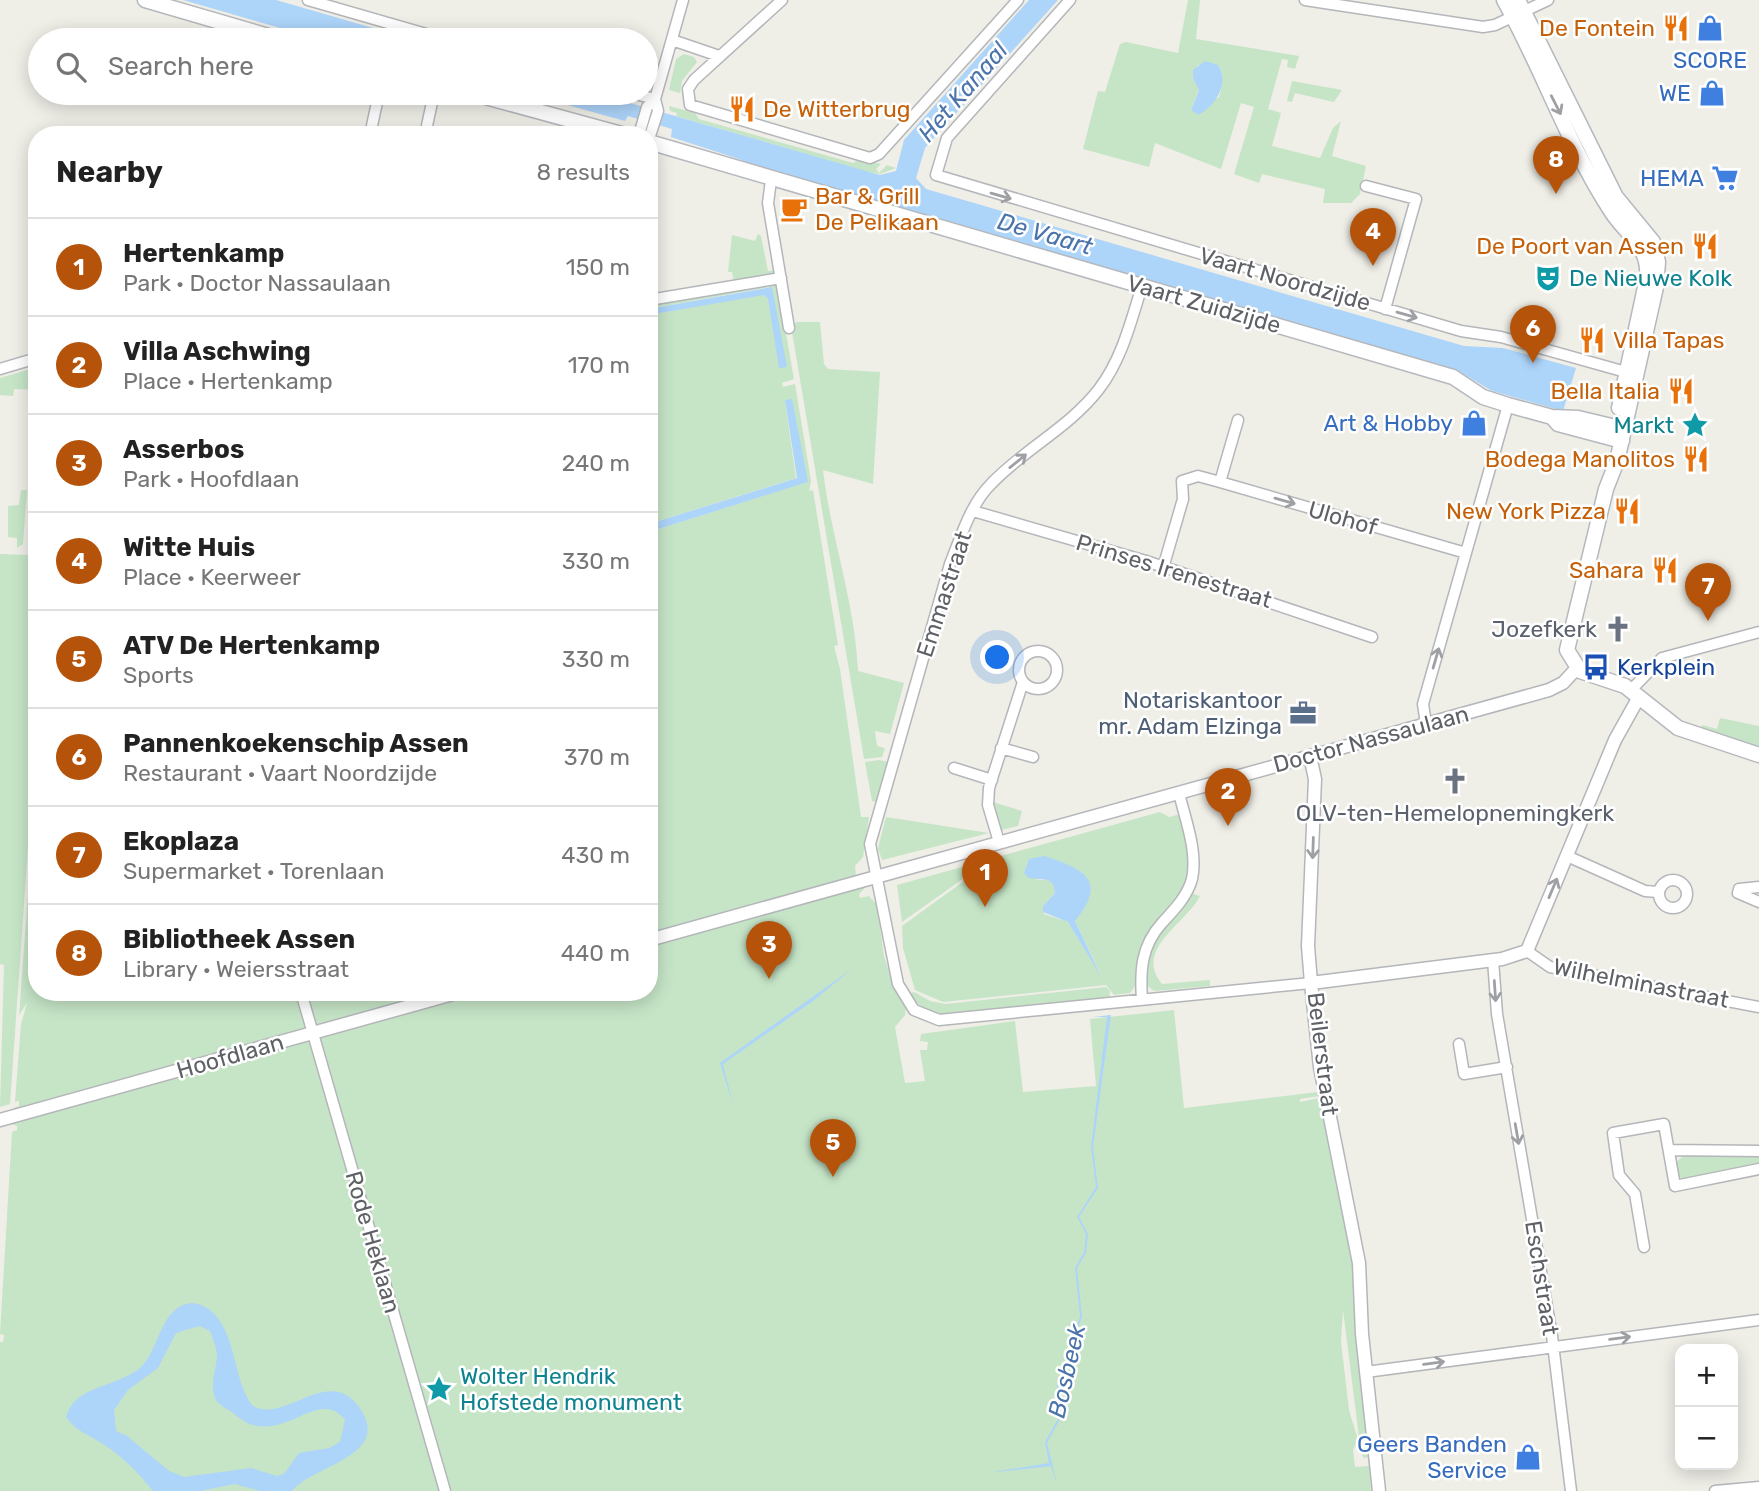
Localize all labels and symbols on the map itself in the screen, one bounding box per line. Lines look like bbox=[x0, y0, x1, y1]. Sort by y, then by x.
restaurant icon: De Fontein bbox=[1661, 13, 1691, 43]
shop icon: SCORE bbox=[1695, 13, 1725, 43]
place label: De Fontein bbox=[1539, 14, 1655, 42]
water label: Het Kanaal bbox=[912, 36, 1014, 147]
place label: SCORE bbox=[1673, 46, 1747, 74]
shop icon: WE bbox=[1697, 78, 1727, 108]
place label: WE bbox=[1659, 79, 1691, 107]
restaurant icon: De Witterbrug bbox=[727, 94, 757, 124]
one-way arrow bbox=[1549, 94, 1563, 114]
place label: De Witterbrug bbox=[763, 95, 911, 123]
pin: 8 bbox=[1533, 136, 1579, 194]
supermarket icon: HEMA bbox=[1710, 163, 1740, 193]
place label: HEMA bbox=[1640, 164, 1704, 192]
place label: Bar & Grill De Pelikaan bbox=[815, 182, 939, 236]
one-way arrow bbox=[989, 191, 1011, 204]
cafe icon: Bar & Grill De Pelikaan bbox=[779, 194, 809, 224]
water label: De Vaart bbox=[994, 207, 1096, 261]
pin: 4 bbox=[1350, 208, 1396, 266]
restaurant icon: De Poort van Assen bbox=[1690, 231, 1720, 261]
place label: De Poort van Assen bbox=[1476, 232, 1684, 260]
street label: Vaart Noordzijde bbox=[1196, 241, 1374, 317]
theatre icon: De Nieuwe Kolk bbox=[1533, 263, 1563, 293]
place label: De Nieuwe Kolk bbox=[1569, 264, 1732, 292]
street label: Vaart Zuidzijde bbox=[1124, 269, 1284, 339]
pin: 6 bbox=[1510, 305, 1556, 363]
one-way arrow bbox=[1395, 309, 1418, 322]
restaurant icon: Villa Tapas bbox=[1577, 325, 1607, 355]
place label: Villa Tapas bbox=[1613, 326, 1725, 354]
restaurant icon: Bella Italia bbox=[1666, 376, 1696, 406]
place label: Bella Italia bbox=[1550, 377, 1660, 405]
shop icon: Art & Hobby bbox=[1459, 408, 1489, 438]
place label: Art & Hobby bbox=[1323, 409, 1453, 437]
place icon: Markt bbox=[1680, 410, 1710, 440]
place label: Markt bbox=[1613, 411, 1674, 439]
restaurant icon: Bodega Manolitos bbox=[1681, 444, 1711, 474]
place label: Bodega Manolitos bbox=[1485, 445, 1675, 473]
one-way arrow bbox=[1009, 454, 1027, 469]
street label: Ulohof bbox=[1305, 495, 1381, 541]
one-way arrow bbox=[1274, 496, 1296, 509]
restaurant icon: New York Pizza bbox=[1612, 496, 1642, 526]
place label: New York Pizza bbox=[1446, 497, 1606, 525]
street label: Emmastraat bbox=[910, 527, 978, 661]
street label: Prinses Irenestraat bbox=[1073, 528, 1275, 614]
restaurant icon: Sahara bbox=[1650, 555, 1680, 585]
place label: Sahara bbox=[1569, 556, 1644, 584]
pin: 7 bbox=[1685, 563, 1731, 621]
church icon: Jozefkerk bbox=[1603, 614, 1633, 644]
place label: Jozefkerk bbox=[1491, 615, 1597, 643]
your location bbox=[980, 640, 1014, 674]
one-way arrow bbox=[1430, 647, 1443, 670]
bus stop icon: Kerkplein bbox=[1581, 652, 1611, 682]
place label: Kerkplein bbox=[1617, 653, 1715, 681]
place label: Notariskantoor mr. Adam Elzinga bbox=[1098, 686, 1282, 740]
office icon: Notariskantoor mr. Adam Elzinga bbox=[1288, 698, 1318, 728]
street label: Doctor Nassaulaan bbox=[1270, 699, 1472, 779]
church icon: OLV-ten-Hemelopnemingkerk bbox=[1440, 766, 1470, 796]
pin: 2 bbox=[1205, 768, 1251, 826]
place label: OLV-ten-Hemelopnemingkerk bbox=[1296, 799, 1614, 827]
one-way arrow bbox=[1306, 836, 1319, 859]
pin: 1 bbox=[962, 849, 1008, 907]
one-way arrow bbox=[1547, 878, 1560, 900]
pin: 3 bbox=[746, 921, 792, 979]
street label: Wilhelminastraat bbox=[1551, 952, 1731, 1014]
one-way arrow bbox=[1489, 979, 1502, 1002]
street label: Beilerstraat bbox=[1302, 990, 1344, 1118]
street label: Hoofdlaan bbox=[173, 1027, 287, 1085]
pin: 5 bbox=[810, 1119, 856, 1177]
one-way arrow bbox=[1511, 1122, 1524, 1145]
street label: Rode Heklaan bbox=[339, 1168, 407, 1316]
street label: Eschstraat bbox=[1519, 1219, 1565, 1337]
water label: Bosbeek bbox=[1043, 1321, 1092, 1421]
one-way arrow bbox=[1608, 1332, 1631, 1345]
one-way arrow bbox=[1422, 1357, 1444, 1370]
place label: Wolter Hendrik Hofstede monument bbox=[460, 1362, 682, 1416]
place icon: Wolter Hendrik Hofstede monument bbox=[424, 1374, 454, 1404]
place label: Geers Banden Service bbox=[1357, 1430, 1507, 1484]
shop icon: Geers Banden Service bbox=[1513, 1442, 1543, 1472]

